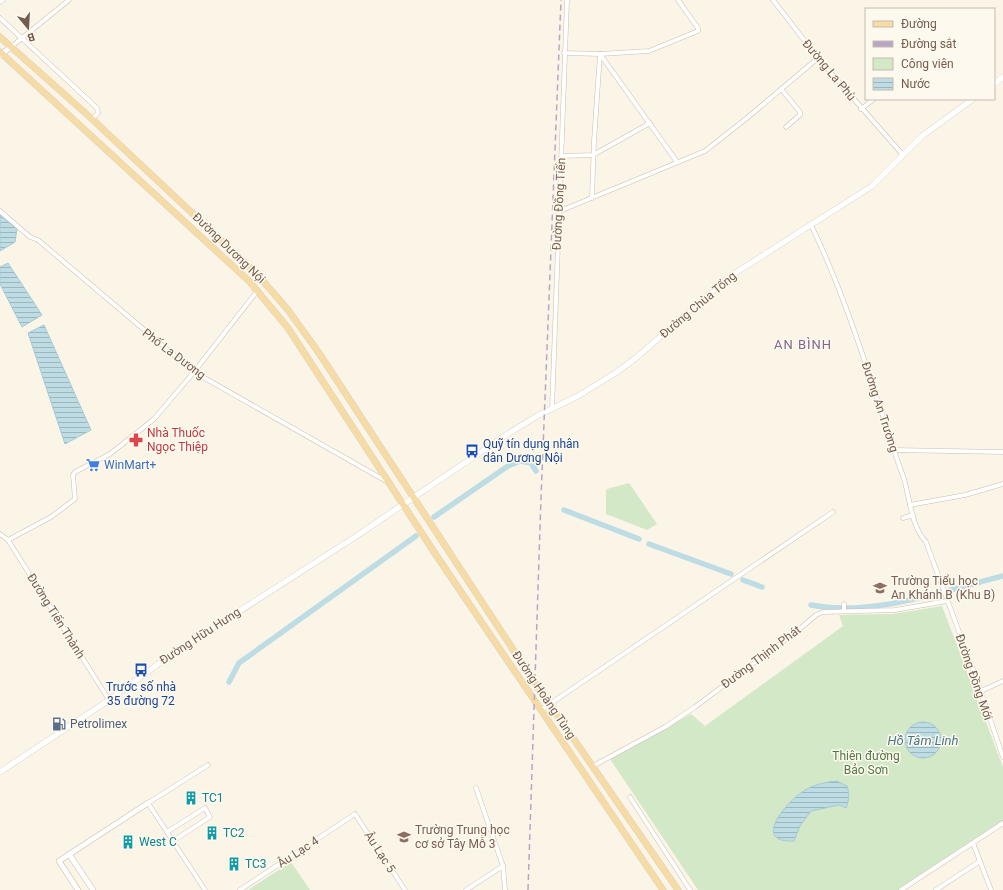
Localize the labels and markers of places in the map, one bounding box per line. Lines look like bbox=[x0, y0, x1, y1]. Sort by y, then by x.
place label: Nhà Thuốc Ngọc Thiệp bbox=[147, 426, 208, 454]
pharmacy icon: Nhà Thuốc Ngọc Thiệp bbox=[128, 432, 144, 448]
place label: Quỹ tín dụng nhân dân Dương Nội bbox=[483, 437, 579, 465]
bus stop icon: Quỹ tín dụng nhân dân Dương Nội bbox=[464, 443, 480, 459]
supermarket icon: WinMart+ bbox=[85, 457, 101, 473]
place label: WinMart+ bbox=[104, 458, 156, 472]
place label: Trường Tiểu học An Khánh B (Khu B) bbox=[891, 574, 995, 602]
school or university icon: Trường Tiểu học An Khánh B (Khu B) bbox=[872, 580, 888, 596]
bus stop icon: Trước số nhà 35 đường 72 bbox=[133, 662, 149, 678]
place label: Trước số nhà 35 đường 72 bbox=[106, 680, 176, 708]
fuel station icon: Petrolimex bbox=[51, 716, 67, 732]
place label: Petrolimex bbox=[70, 717, 127, 731]
building icon: TC1 bbox=[183, 790, 199, 806]
place label: TC1 bbox=[202, 791, 224, 805]
place label: Trường Trung học cơ sở Tây Mỗ 3 bbox=[415, 823, 510, 851]
building icon: TC2 bbox=[204, 825, 220, 841]
place label: TC2 bbox=[223, 826, 245, 840]
school or university icon: Trường Trung học cơ sở Tây Mỗ 3 bbox=[396, 829, 412, 845]
building icon: West C bbox=[120, 834, 136, 850]
place label: West C bbox=[139, 835, 177, 849]
building icon: TC3 bbox=[226, 856, 242, 872]
place label: TC3 bbox=[245, 857, 267, 871]

